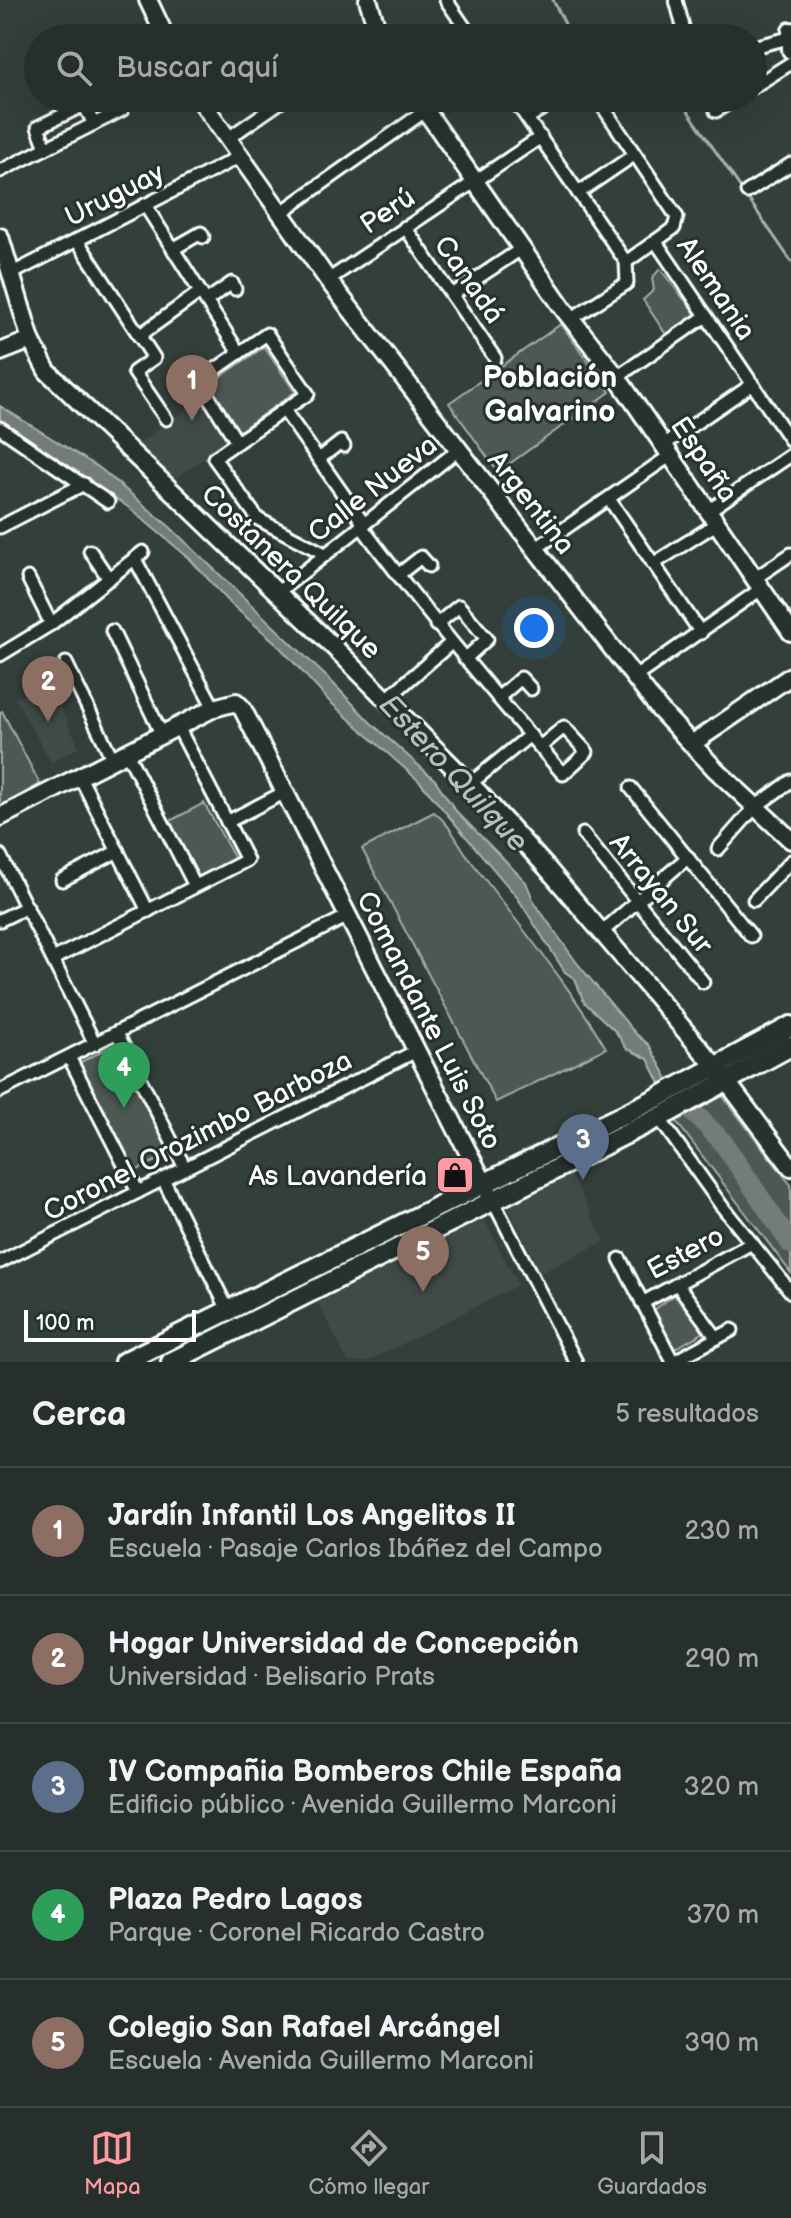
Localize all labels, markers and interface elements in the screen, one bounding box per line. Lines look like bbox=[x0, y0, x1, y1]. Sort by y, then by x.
search box bbox=[24, 24, 767, 112]
icon: search bbox=[52, 46, 96, 90]
text: Buscar aquí bbox=[116, 50, 278, 86]
street label: Uruguay bbox=[60, 156, 170, 234]
street label: Perú bbox=[354, 181, 421, 241]
street label: Canadá bbox=[427, 230, 511, 330]
street label: Alemania bbox=[669, 231, 762, 347]
pin: 1 bbox=[166, 355, 218, 421]
district label: Población Galvarino bbox=[483, 360, 617, 430]
street label: España bbox=[663, 411, 744, 509]
street label: Calle Nueva bbox=[302, 429, 444, 550]
street label: Argentina bbox=[480, 445, 581, 561]
street label: Costanera Quilque bbox=[194, 478, 388, 666]
your location bbox=[514, 608, 554, 648]
pin: 2 bbox=[22, 656, 74, 722]
water label: Estero Quilque bbox=[371, 687, 535, 860]
street label: Arrayan Sur bbox=[602, 827, 720, 962]
street label: Comandante Luis Soto bbox=[349, 886, 508, 1155]
pin: 4 bbox=[98, 1042, 150, 1108]
street label: Coronel Orozimbo Barboza bbox=[38, 1044, 358, 1229]
pin: 3 bbox=[557, 1114, 609, 1180]
shop icon: As Lavandería bbox=[434, 1154, 476, 1196]
place label: As Lavandería bbox=[248, 1160, 427, 1193]
street label: Estero bbox=[642, 1219, 730, 1287]
pin: 5 bbox=[397, 1226, 449, 1292]
scale bar bbox=[24, 1306, 196, 1342]
text: 100 m bbox=[36, 1310, 95, 1337]
text: Cerca bbox=[32, 1394, 127, 1435]
text: 5 resultados bbox=[615, 1399, 759, 1430]
text: Jardín Infantil Los Angelitos II bbox=[108, 1498, 516, 1534]
text: 1 bbox=[53, 1516, 63, 1547]
text: 230 m bbox=[684, 1516, 759, 1547]
text: Escuela · Pasaje Carlos Ibáñez del Campo bbox=[108, 1534, 603, 1565]
text: Hogar Universidad de Concepción bbox=[108, 1626, 579, 1662]
text: 2 bbox=[50, 1644, 66, 1675]
text: 290 m bbox=[685, 1644, 759, 1675]
text: Universidad · Belisario Prats bbox=[108, 1662, 435, 1693]
text: IV Compañia Bomberos Chile España bbox=[108, 1754, 622, 1790]
text: 3 bbox=[50, 1772, 66, 1803]
text: 320 m bbox=[684, 1772, 759, 1803]
text: Edificio público · Avenida Guillermo Marconi bbox=[108, 1790, 617, 1821]
text: Plaza Pedro Lagos bbox=[108, 1882, 362, 1918]
text: 4 bbox=[50, 1900, 66, 1931]
text: 370 m bbox=[686, 1900, 759, 1931]
text: Parque · Coronel Ricardo Castro bbox=[108, 1918, 485, 1949]
text: Colegio San Rafael Arcángel bbox=[108, 2010, 500, 2046]
text: 5 bbox=[50, 2028, 66, 2059]
text: 390 m bbox=[684, 2028, 759, 2059]
text: Escuela · Avenida Guillermo Marconi bbox=[108, 2046, 534, 2077]
tab: Mapa bbox=[84, 2126, 141, 2201]
tab: Cómo llegar bbox=[309, 2126, 429, 2201]
tab: Guardados bbox=[597, 2126, 707, 2201]

